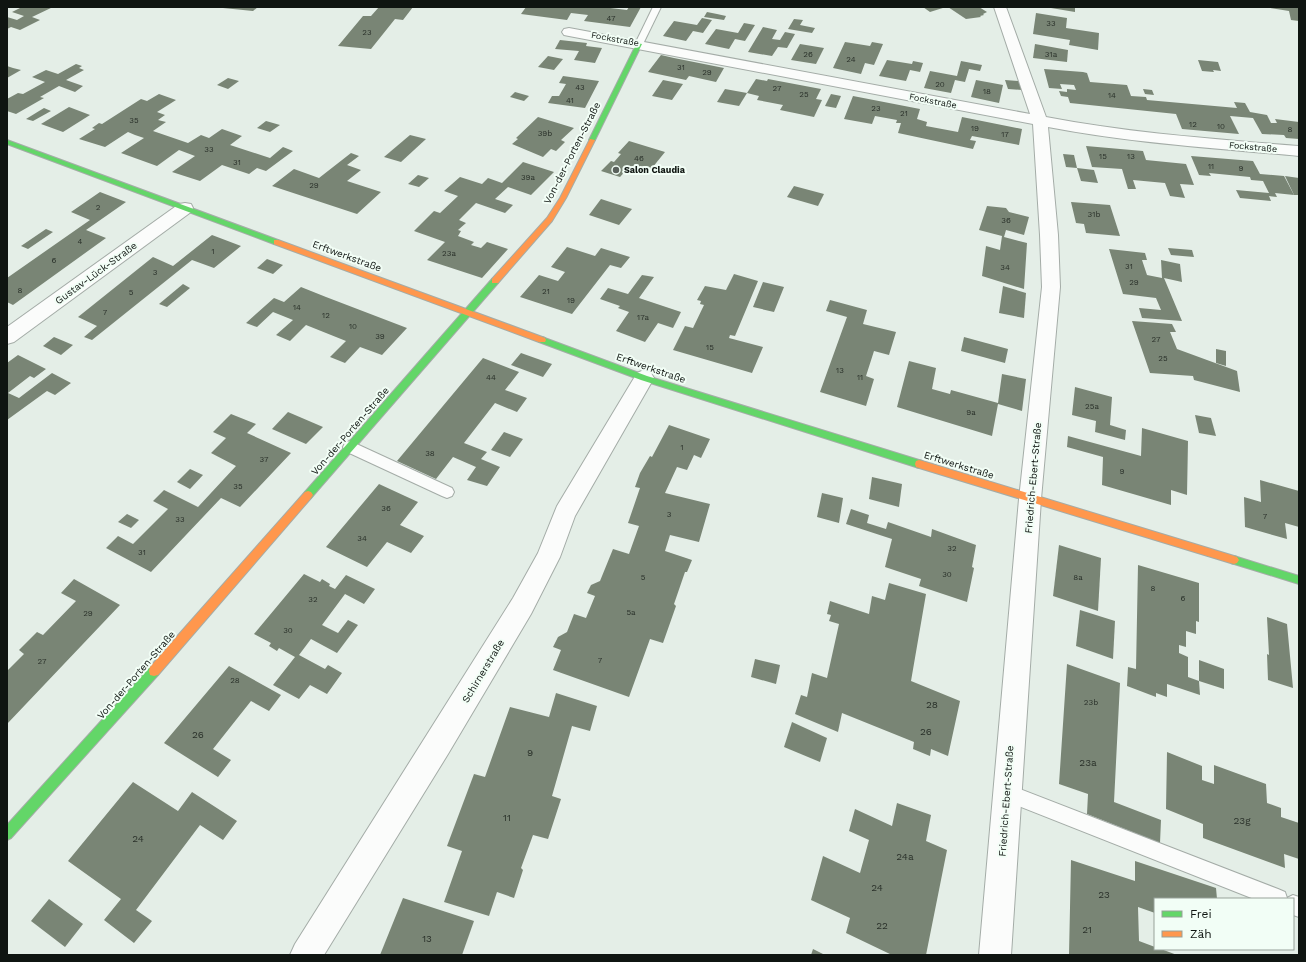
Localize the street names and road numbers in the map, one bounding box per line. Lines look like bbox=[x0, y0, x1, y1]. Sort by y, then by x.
street label: Fockstraße bbox=[590, 30, 640, 48]
street label: Fockstraße bbox=[908, 91, 958, 111]
street label: Von-der-Porten-Straße bbox=[542, 100, 603, 206]
street label: Fockstraße bbox=[1228, 140, 1278, 154]
street label: Erftwerkstraße bbox=[311, 238, 383, 274]
street label: Gustav-Lück-Straße bbox=[53, 240, 139, 306]
street label: Erftwerkstraße bbox=[615, 351, 687, 385]
street label: Von-der-Porten-Straße bbox=[309, 385, 391, 477]
street label: Friedrich-Ebert-Straße bbox=[1023, 422, 1043, 534]
street label: Erftwerkstraße bbox=[923, 449, 996, 481]
street label: Von-der-Porten-Straße bbox=[95, 629, 177, 721]
street label: Schirnerstraße bbox=[460, 637, 506, 705]
street label: Friedrich-Ebert-Straße bbox=[997, 745, 1015, 857]

